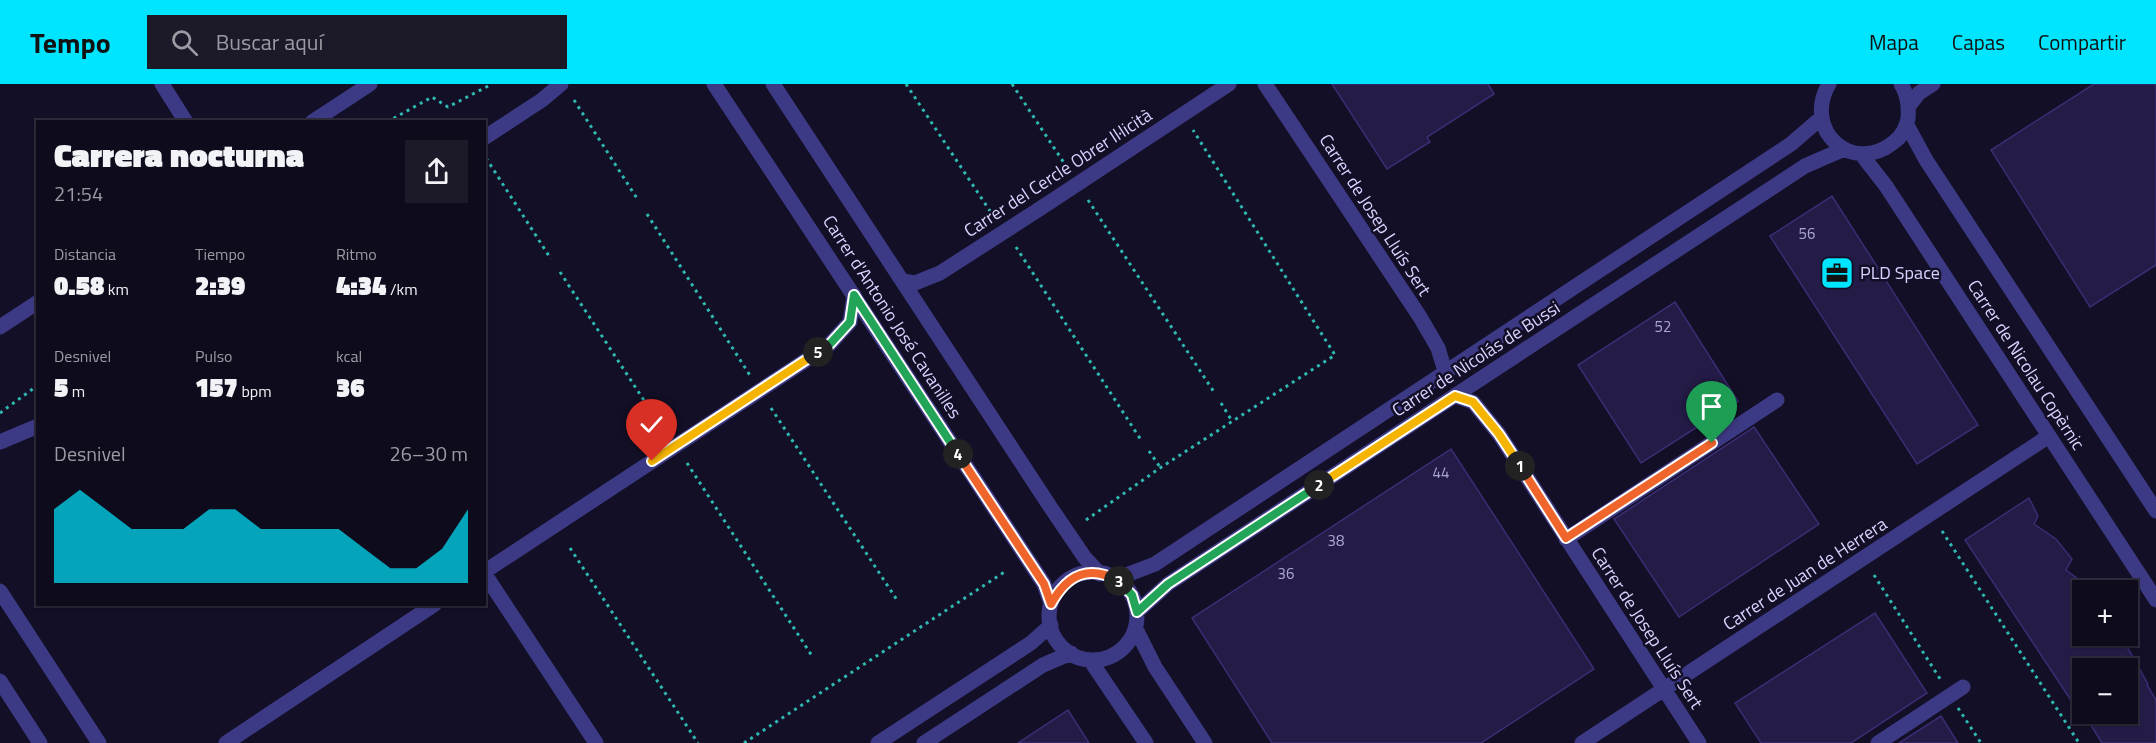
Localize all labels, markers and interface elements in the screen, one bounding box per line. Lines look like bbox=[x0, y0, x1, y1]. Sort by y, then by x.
search box bbox=[147, 15, 567, 69]
text: Tempo bbox=[30, 21, 111, 64]
text: Buscar aquí bbox=[216, 25, 323, 59]
icon: search bbox=[168, 26, 201, 59]
text: Mapa bbox=[1869, 26, 1919, 58]
text: Capas bbox=[1952, 26, 2005, 58]
text: Compartir bbox=[2038, 26, 2126, 58]
street label: Carrer del Cercle Obrer Il·licità bbox=[958, 102, 1157, 244]
street label: Carrer de Josep Lluís Sert bbox=[1313, 128, 1438, 302]
text: Carrera nocturna bbox=[54, 130, 304, 180]
button: share bbox=[405, 140, 468, 203]
text: 21:54 bbox=[54, 178, 103, 209]
street label: Carrer d'Antonio José Cavanilles bbox=[816, 210, 968, 424]
house number: 56 bbox=[1799, 222, 1815, 245]
text: Distancia bbox=[54, 242, 116, 266]
text: Tiempo bbox=[195, 242, 245, 266]
text: Ritmo bbox=[336, 242, 377, 266]
office icon: PLD Space bbox=[1819, 255, 1855, 291]
place label: PLD Space bbox=[1860, 259, 1940, 286]
text: 0.58 bbox=[54, 266, 104, 305]
text: 2:39 bbox=[195, 266, 245, 305]
text: 4:34 bbox=[336, 266, 386, 305]
street label: Carrer de Nicolau Copèrnic bbox=[1961, 274, 2092, 455]
text: km bbox=[104, 277, 129, 301]
text: /km bbox=[386, 277, 418, 301]
street label: Carrer de Nicolás de Bussi bbox=[1386, 294, 1565, 423]
house number: 52 bbox=[1655, 315, 1671, 338]
pin: 5 bbox=[803, 337, 833, 367]
text: 5 bbox=[814, 340, 822, 364]
text: Desnivel bbox=[54, 344, 111, 368]
text: Pulso bbox=[195, 344, 233, 368]
text: kcal bbox=[336, 344, 362, 368]
text: 5 bbox=[54, 368, 68, 407]
text: 157 bbox=[195, 368, 238, 407]
text: 36 bbox=[336, 368, 365, 407]
text: m bbox=[68, 379, 85, 403]
text: bpm bbox=[238, 379, 272, 403]
pin bbox=[1686, 381, 1737, 443]
icon: arrive bbox=[1695, 390, 1728, 423]
pin bbox=[626, 399, 677, 461]
icon: check bbox=[635, 408, 668, 441]
text: Desnivel bbox=[54, 438, 126, 469]
text: 26–30 m bbox=[389, 438, 468, 469]
pin: 4 bbox=[943, 439, 973, 469]
text: 4 bbox=[954, 442, 962, 466]
pin: 1 bbox=[1505, 451, 1535, 481]
text: 1 bbox=[1516, 454, 1524, 478]
house number: 44 bbox=[1433, 461, 1449, 484]
pin: 2 bbox=[1304, 470, 1334, 500]
text: 2 bbox=[1315, 473, 1323, 497]
street label: Carrer de Juan de Herrera bbox=[1717, 510, 1892, 637]
house number: 38 bbox=[1328, 529, 1344, 552]
street label: Carrer de Josep Lluís Sert bbox=[1585, 541, 1710, 715]
house number: 36 bbox=[1278, 562, 1294, 585]
pin: 3 bbox=[1104, 566, 1134, 596]
text: 3 bbox=[1115, 569, 1123, 593]
map controls bbox=[2072, 580, 2138, 724]
button: + bbox=[2072, 580, 2138, 646]
button: − bbox=[2072, 658, 2138, 724]

